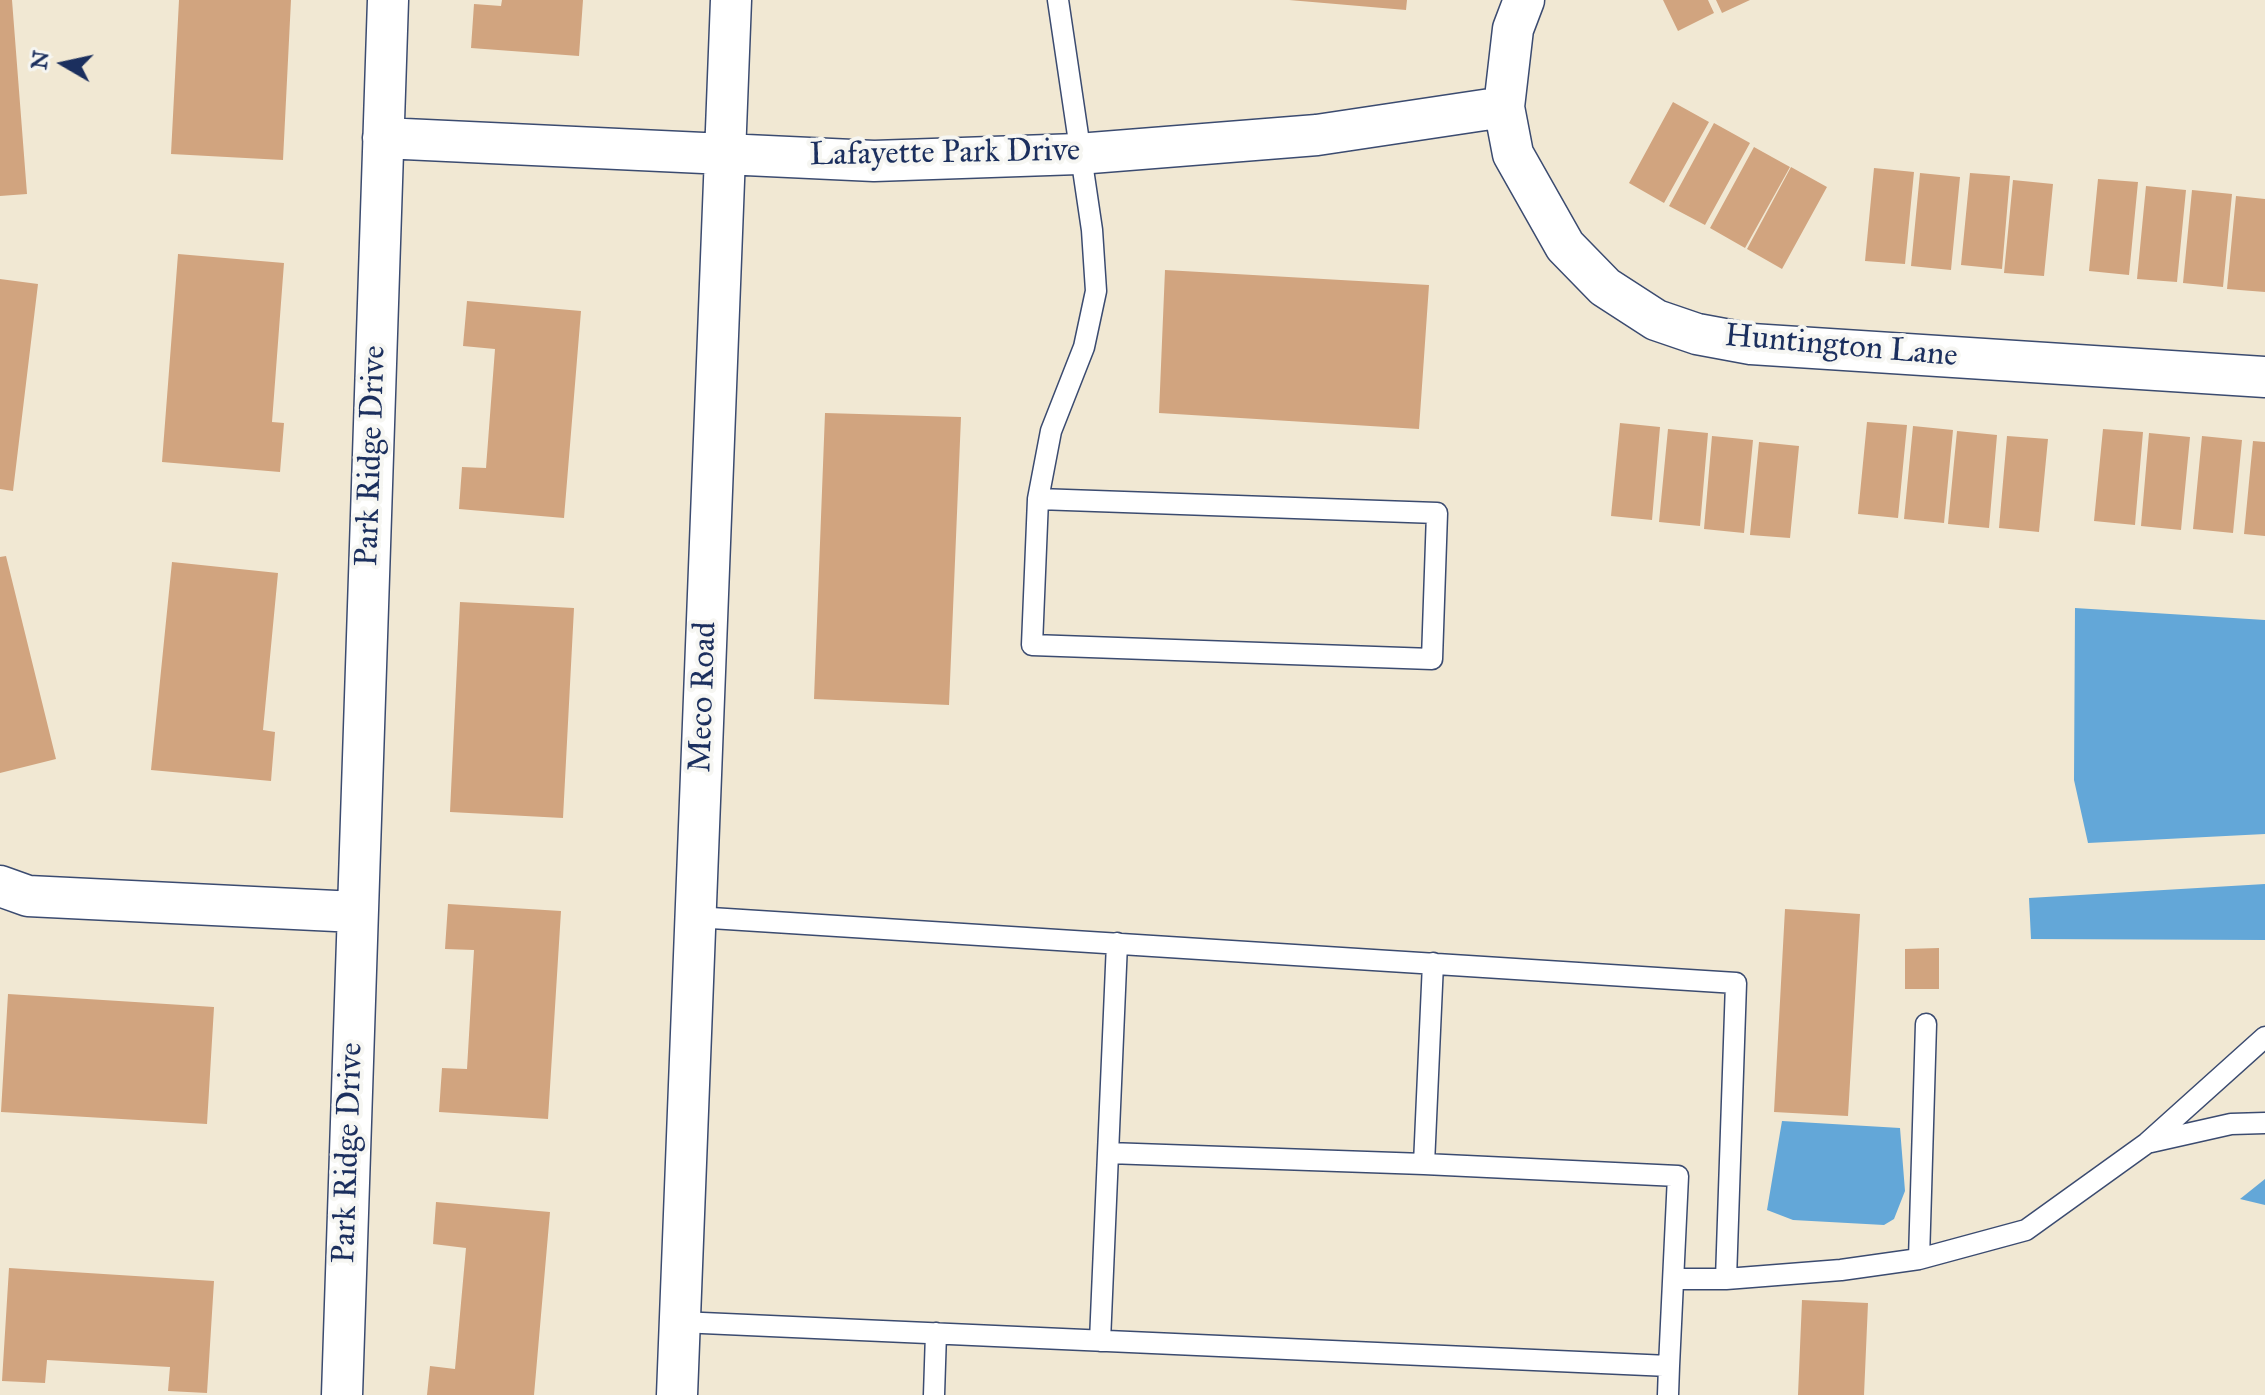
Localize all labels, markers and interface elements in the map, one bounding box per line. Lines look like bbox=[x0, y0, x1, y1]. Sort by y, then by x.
north arrow bbox=[24, 24, 104, 104]
text: N bbox=[25, 49, 55, 72]
street label: Lafayette Park Drive bbox=[809, 132, 1081, 176]
street label: Huntington Lane bbox=[1723, 318, 1959, 376]
street label: Park Ridge Drive bbox=[349, 345, 395, 567]
street label: Meco Road bbox=[682, 621, 726, 773]
street label: Park Ridge Drive bbox=[326, 1042, 372, 1264]

